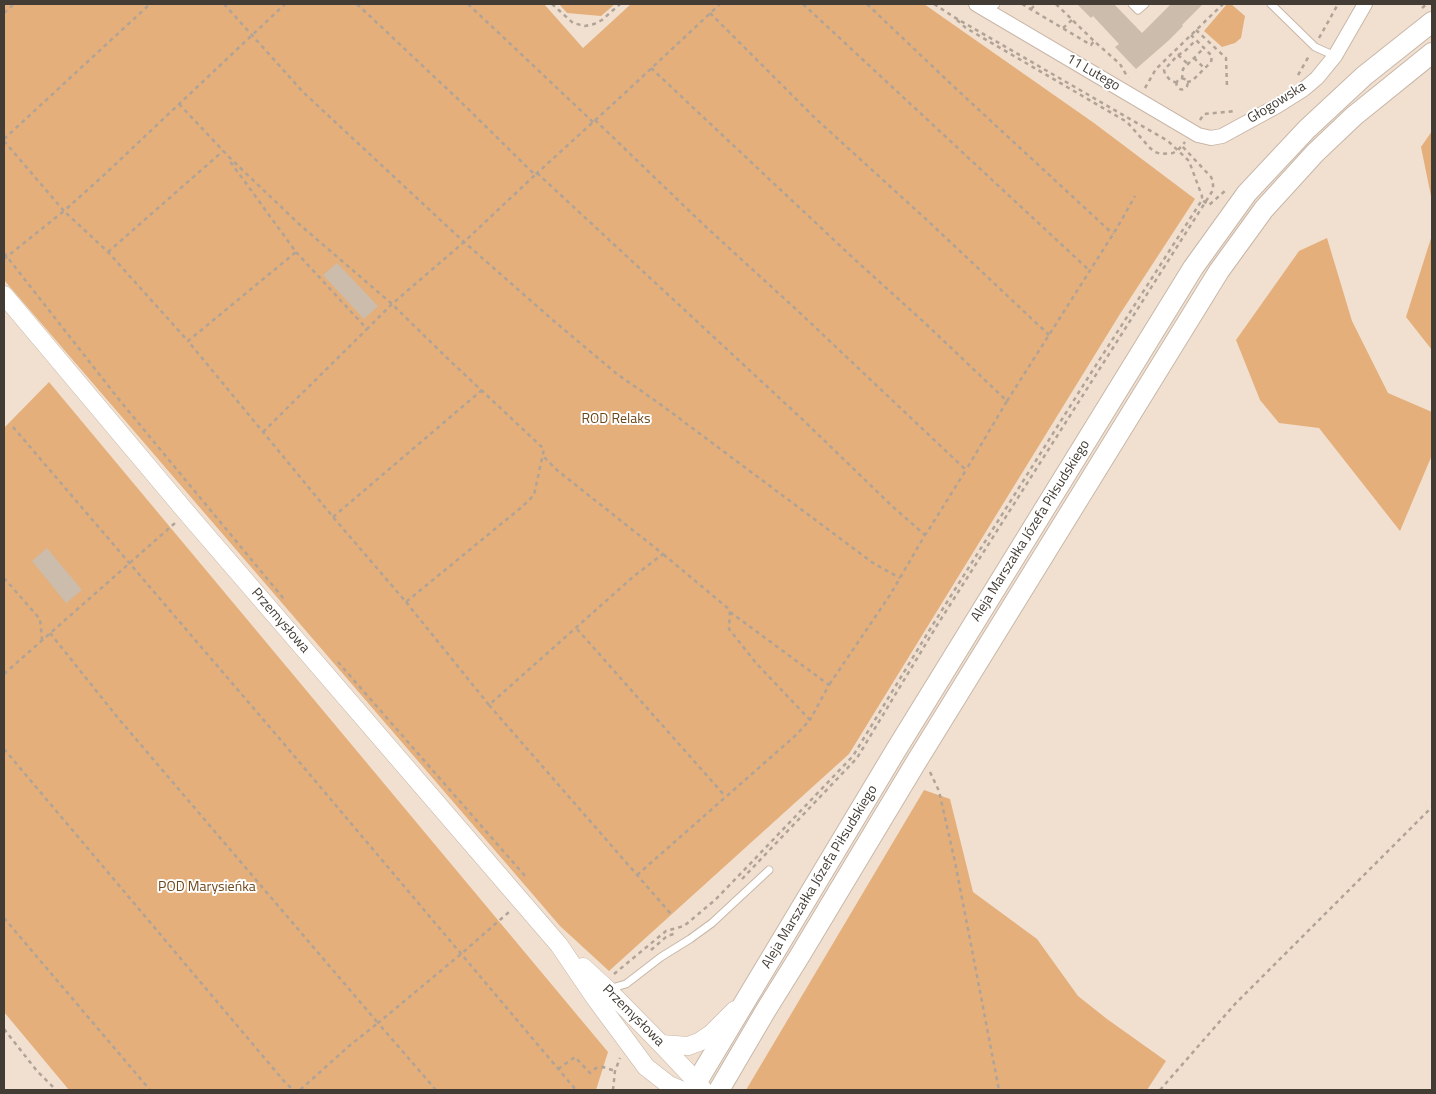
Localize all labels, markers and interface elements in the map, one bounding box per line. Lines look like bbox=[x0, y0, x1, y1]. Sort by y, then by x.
street label: 11 Lutego bbox=[1063, 51, 1123, 95]
street label: Głogowska bbox=[1245, 78, 1309, 128]
park label: ROD Relaks bbox=[581, 412, 651, 428]
street label: Aleja Marszałka Józefa Piłsudskiego bbox=[968, 437, 1094, 625]
street label: Przemysłowa bbox=[247, 585, 313, 657]
street label: Aleja Marszałka Józefa Piłsudskiego bbox=[758, 782, 882, 972]
park label: POD Marysieńka bbox=[158, 880, 256, 896]
street label: Przemysłowa bbox=[599, 982, 667, 1050]

